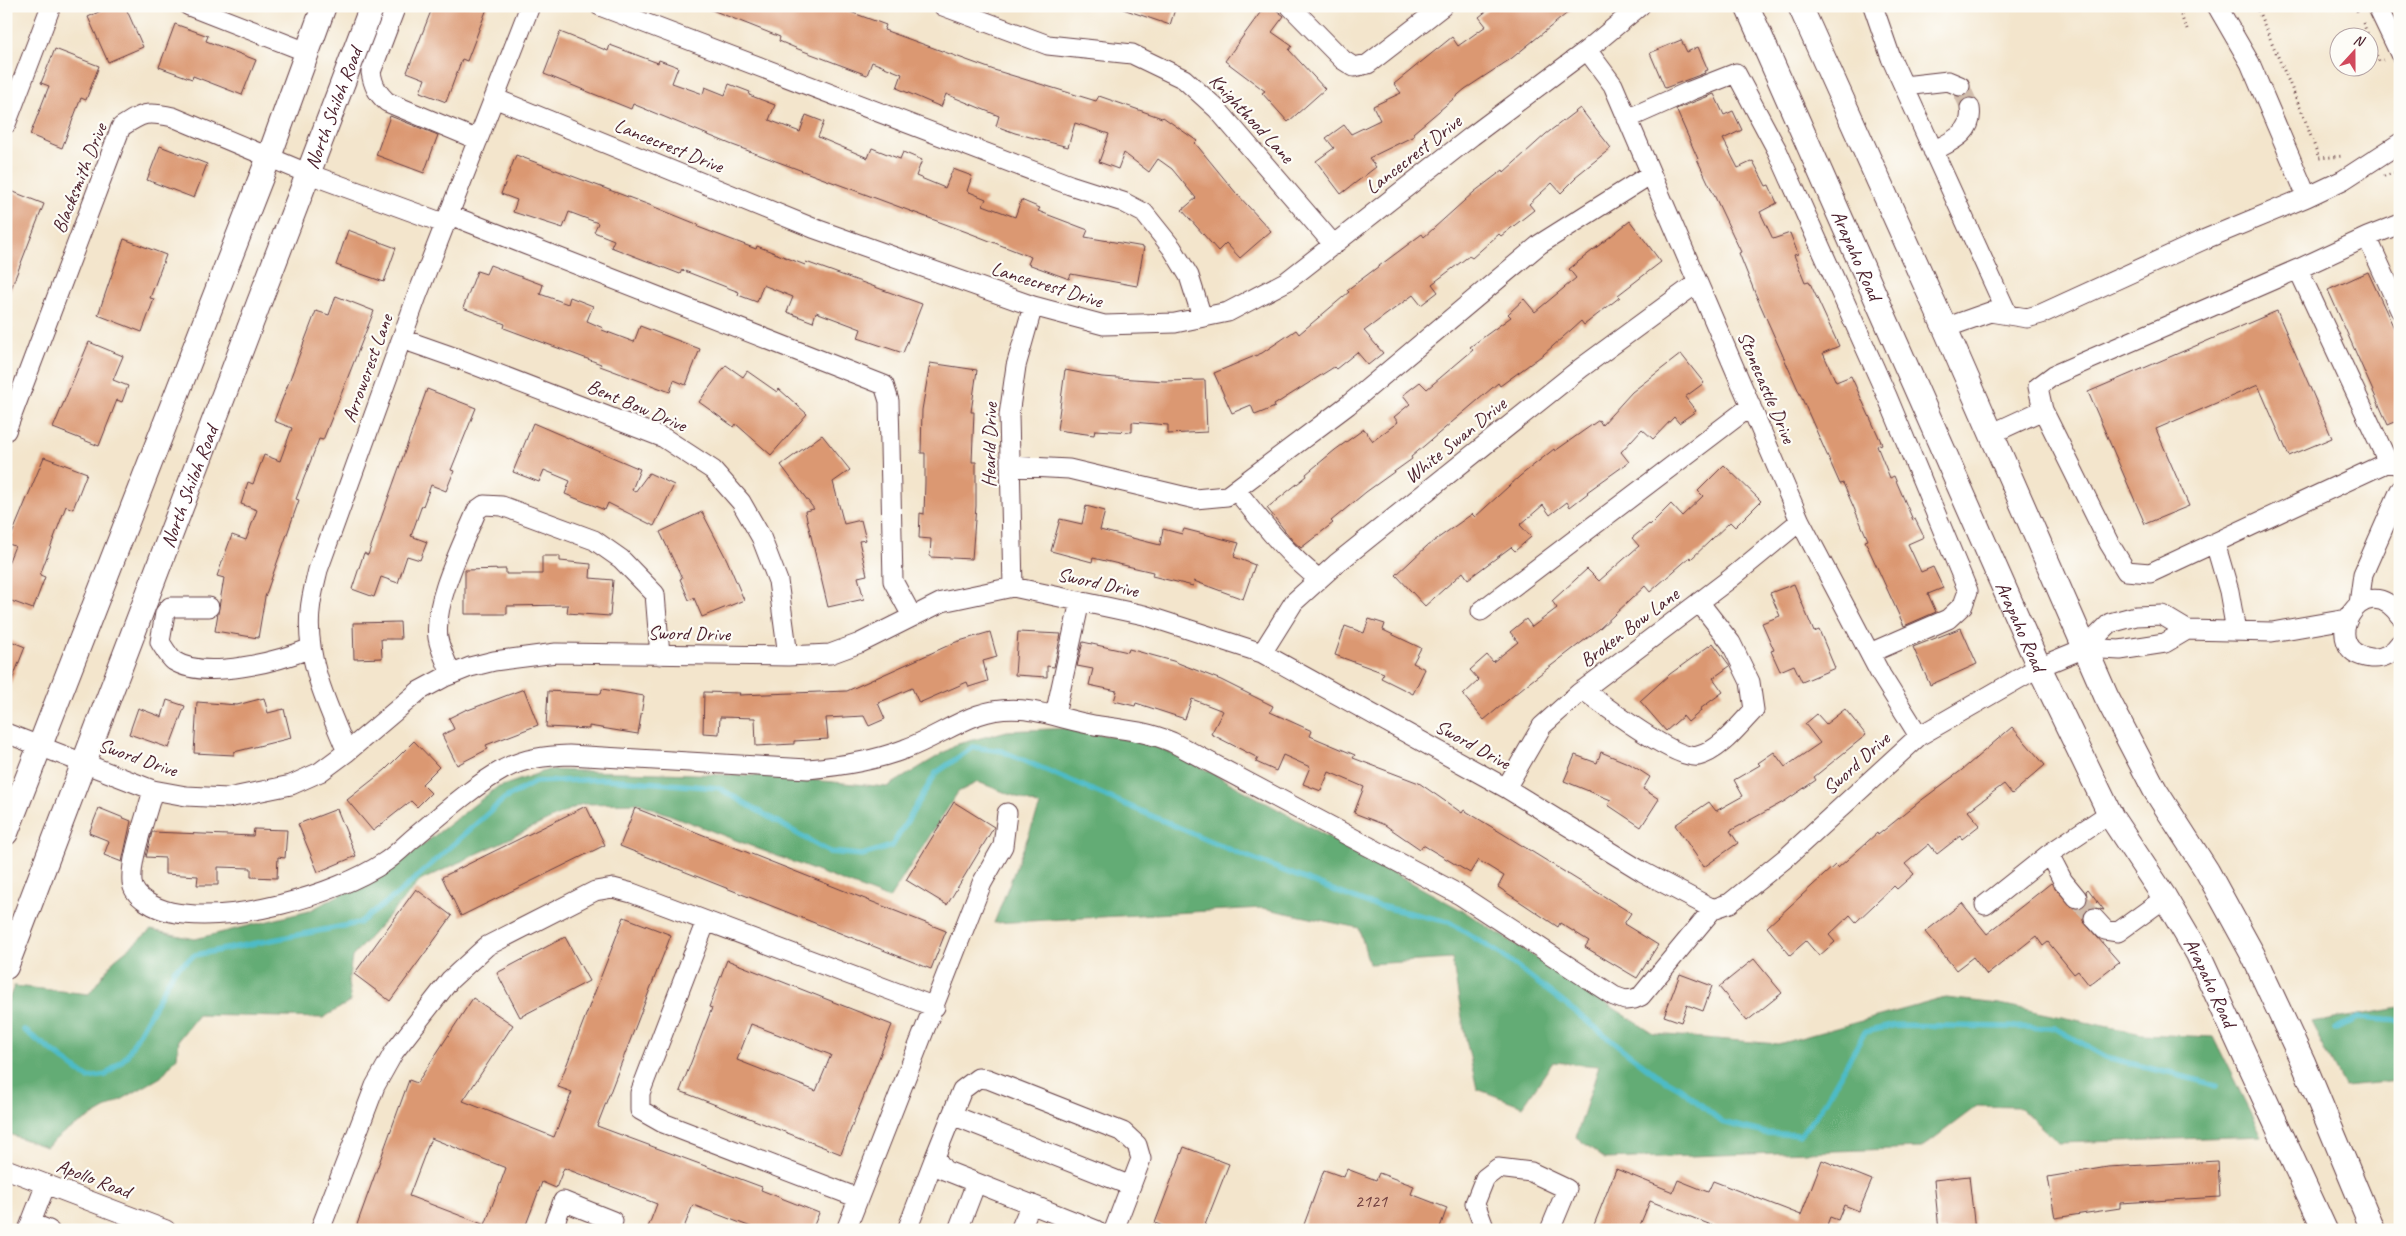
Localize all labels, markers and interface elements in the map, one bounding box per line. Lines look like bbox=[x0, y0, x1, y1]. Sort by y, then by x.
north arrow bbox=[2328, 28, 2378, 78]
text: N bbox=[2351, 31, 2368, 51]
street label: North Shiloh Road bbox=[299, 41, 369, 173]
street label: Knighthood Lane bbox=[1204, 68, 1300, 169]
street label: Lancecrest Drive bbox=[1360, 108, 1468, 200]
street label: Lancecrest Drive bbox=[611, 112, 728, 179]
street label: Blacksmith Drive bbox=[46, 118, 113, 237]
street label: Arapaho Road bbox=[1826, 206, 1889, 307]
street label: Lancecrest Drive bbox=[988, 256, 1107, 314]
street label: Arrowcrest Lane bbox=[336, 309, 399, 426]
street label: Stonecastle Drive bbox=[1732, 328, 1802, 448]
street label: Bent Bow Drive bbox=[583, 373, 692, 438]
street label: White Swan Drive bbox=[1399, 391, 1512, 489]
street label: Hearld Drive bbox=[976, 401, 1003, 488]
street label: North Shiloh Road bbox=[155, 420, 225, 551]
street label: Sword Drive bbox=[1055, 562, 1142, 604]
street label: Arapaho Road bbox=[1990, 578, 2053, 678]
street label: Broken Bow Lane bbox=[1575, 581, 1685, 673]
street label: Sword Drive bbox=[648, 620, 732, 647]
street label: Sword Drive bbox=[1431, 714, 1516, 776]
street label: Sword Drive bbox=[1817, 726, 1896, 800]
street label: Sword Drive bbox=[95, 732, 182, 783]
street label: Arapaho Road bbox=[2178, 933, 2243, 1034]
street label: Apollo Road bbox=[53, 1153, 137, 1205]
house number: 2121 bbox=[1355, 1190, 1388, 1212]

